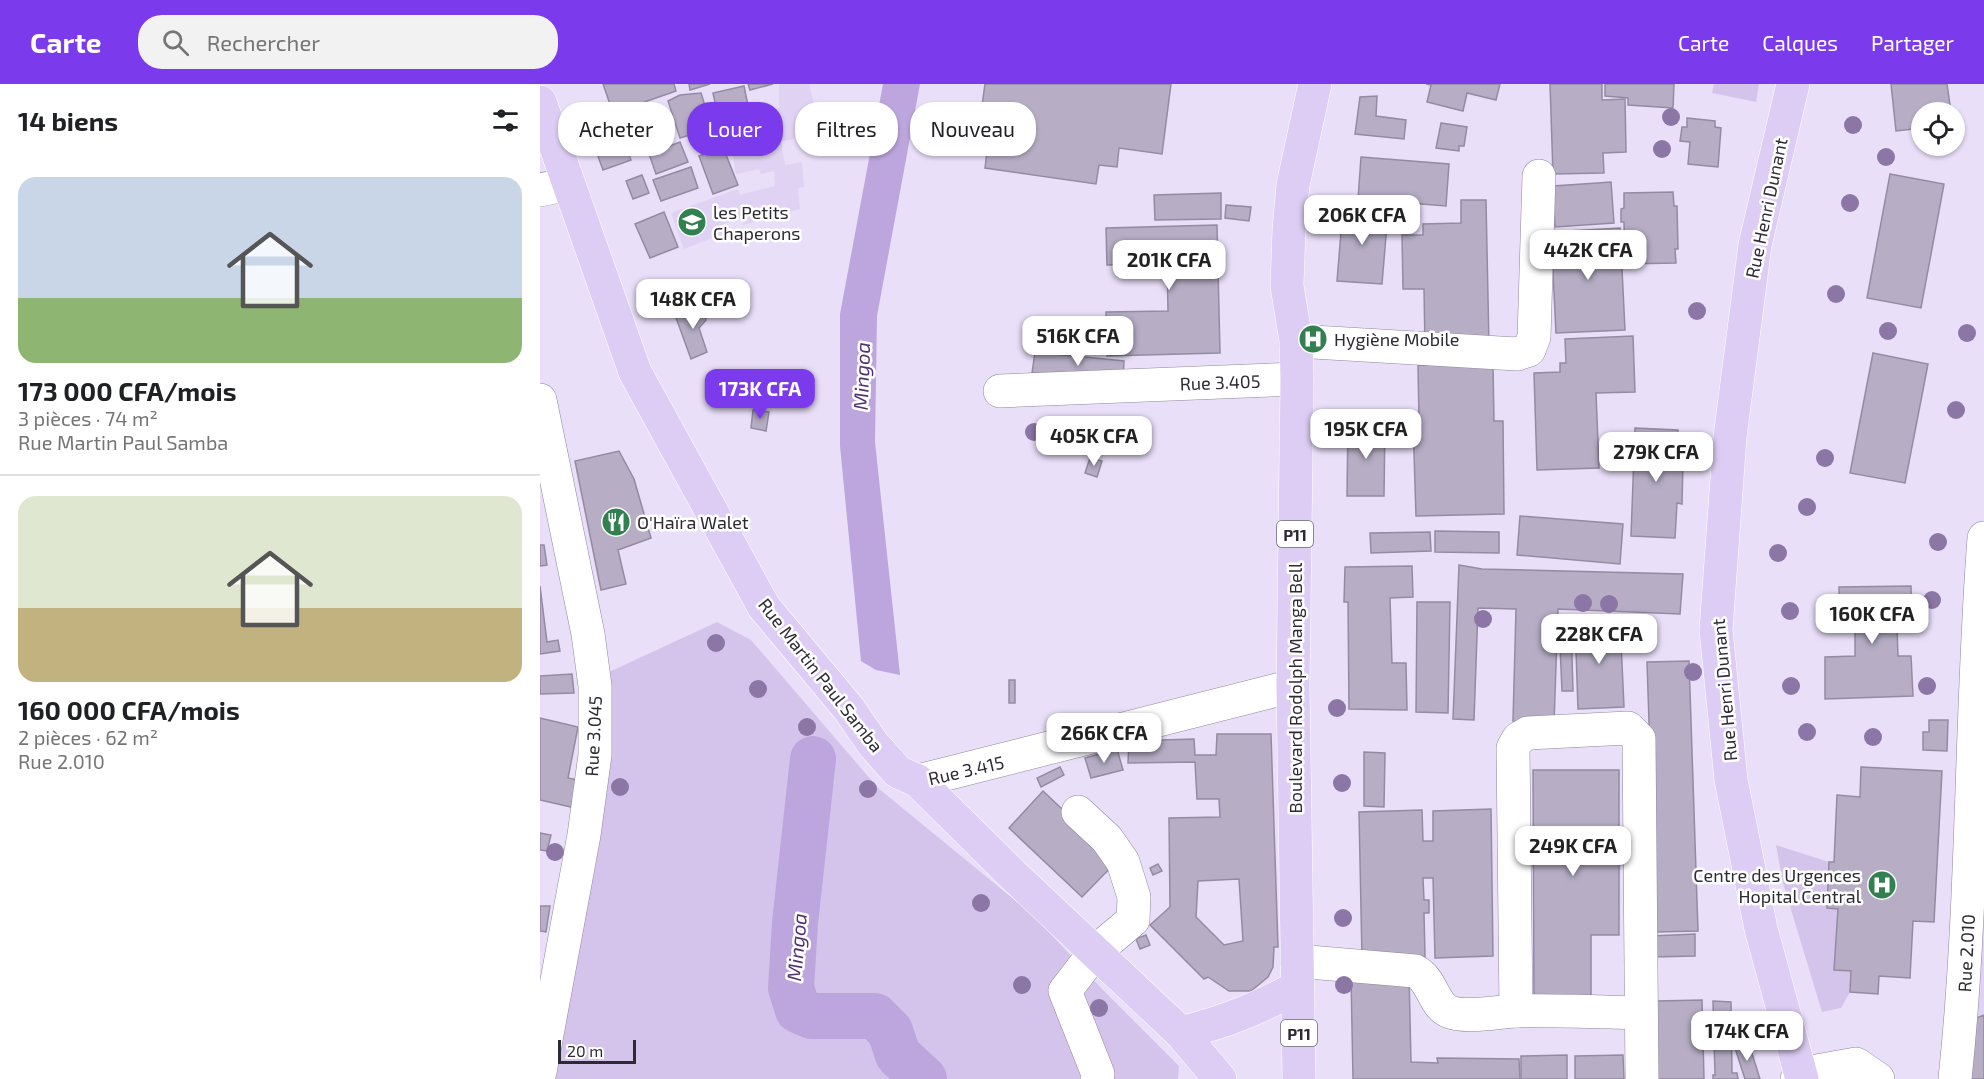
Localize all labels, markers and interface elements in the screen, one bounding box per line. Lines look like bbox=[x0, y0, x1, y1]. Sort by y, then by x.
search box bbox=[138, 15, 558, 69]
text: Carte bbox=[30, 25, 102, 59]
icon: search bbox=[159, 26, 192, 59]
text: Rechercher bbox=[207, 29, 320, 55]
text: Carte bbox=[1678, 30, 1729, 55]
text: Calques bbox=[1762, 30, 1838, 55]
text: Partager bbox=[1871, 30, 1954, 55]
chip: Acheter bbox=[558, 102, 675, 156]
chip: Louer bbox=[687, 102, 783, 156]
chip: Filtres bbox=[795, 102, 898, 156]
chip: Nouveau bbox=[910, 102, 1036, 156]
map controls bbox=[1911, 102, 1965, 156]
button: locate bbox=[1911, 102, 1965, 156]
icon: filters bbox=[489, 104, 522, 137]
text: 14 biens bbox=[18, 105, 118, 136]
street label: Rue Henri Dunant bbox=[1740, 136, 1792, 280]
pin: 206K CFA bbox=[1300, 195, 1424, 246]
place label: les Petits Chaperons bbox=[713, 201, 801, 244]
text: 206K CFA bbox=[1318, 202, 1406, 226]
school or university icon: les Petits Chaperons bbox=[676, 206, 708, 238]
icon: home bbox=[216, 216, 324, 324]
pin: 442K CFA bbox=[1526, 230, 1650, 281]
text: 442K CFA bbox=[1544, 237, 1632, 261]
pin: 201K CFA bbox=[1107, 240, 1231, 291]
text: 201K CFA bbox=[1127, 247, 1211, 271]
pin: 148K CFA bbox=[631, 279, 755, 330]
text: 148K CFA bbox=[650, 286, 736, 310]
pin: 516K CFA bbox=[1016, 316, 1140, 367]
text: 516K CFA bbox=[1036, 323, 1120, 347]
hospital icon: Hygiène Mobile bbox=[1297, 323, 1329, 355]
place label: Hygiène Mobile bbox=[1334, 328, 1460, 350]
water label: Mingoa bbox=[848, 341, 874, 411]
pin: 173K CFA bbox=[698, 369, 822, 420]
street label: Rue 3.405 bbox=[1179, 370, 1261, 394]
text: 173 000 CFA/mois bbox=[18, 375, 236, 406]
text: 173K CFA bbox=[719, 376, 801, 400]
text: 3 pièces · 74 m² bbox=[18, 406, 158, 430]
pin: 195K CFA bbox=[1304, 409, 1428, 460]
pin: 405K CFA bbox=[1032, 416, 1156, 467]
text: 195K CFA bbox=[1324, 416, 1408, 440]
text: 405K CFA bbox=[1050, 423, 1138, 447]
text: Rue Martin Paul Samba bbox=[18, 430, 228, 454]
pin: 279K CFA bbox=[1594, 432, 1718, 483]
text: 279K CFA bbox=[1613, 439, 1699, 463]
restaurant icon: O'Haïra Walet bbox=[600, 506, 632, 538]
place label: O'Haïra Walet bbox=[637, 511, 749, 533]
road number: P11 bbox=[1277, 521, 1313, 547]
icon: home bbox=[216, 535, 324, 643]
street label: Boulevard Rodolph Manga Bell bbox=[1284, 562, 1306, 813]
street label: Rue Martin Paul Samba bbox=[754, 594, 888, 756]
pin: 160K CFA bbox=[1810, 594, 1934, 645]
text: 160K CFA bbox=[1830, 601, 1914, 625]
pin: 228K CFA bbox=[1537, 614, 1661, 665]
street label: Rue Henri Dunant bbox=[1707, 618, 1741, 762]
text: 228K CFA bbox=[1555, 621, 1643, 645]
text: 160 000 CFA/mois bbox=[18, 694, 240, 725]
street label: Rue 3.045 bbox=[580, 695, 606, 777]
pin: 266K CFA bbox=[1042, 713, 1166, 764]
text: 266K CFA bbox=[1060, 720, 1148, 744]
text: 2 pièces · 62 m² bbox=[18, 725, 158, 749]
text: Rue 2.010 bbox=[18, 749, 105, 773]
street label: Rue 3.415 bbox=[926, 751, 1006, 789]
pin: 249K CFA bbox=[1511, 826, 1635, 877]
text: 249K CFA bbox=[1529, 833, 1617, 857]
place label: Centre des Urgences Hopital Central bbox=[1693, 864, 1862, 907]
hospital icon: Centre des Urgences Hopital Central bbox=[1866, 869, 1898, 901]
water label: Mingoa bbox=[781, 912, 811, 982]
street label: Rue 2.010 bbox=[1953, 913, 1979, 993]
pin: 174K CFA bbox=[1685, 1011, 1809, 1062]
text: 174K CFA bbox=[1705, 1018, 1789, 1042]
road number: P11 bbox=[1281, 1020, 1317, 1046]
scale bar bbox=[558, 1037, 636, 1064]
text: 20 m bbox=[567, 1041, 603, 1060]

